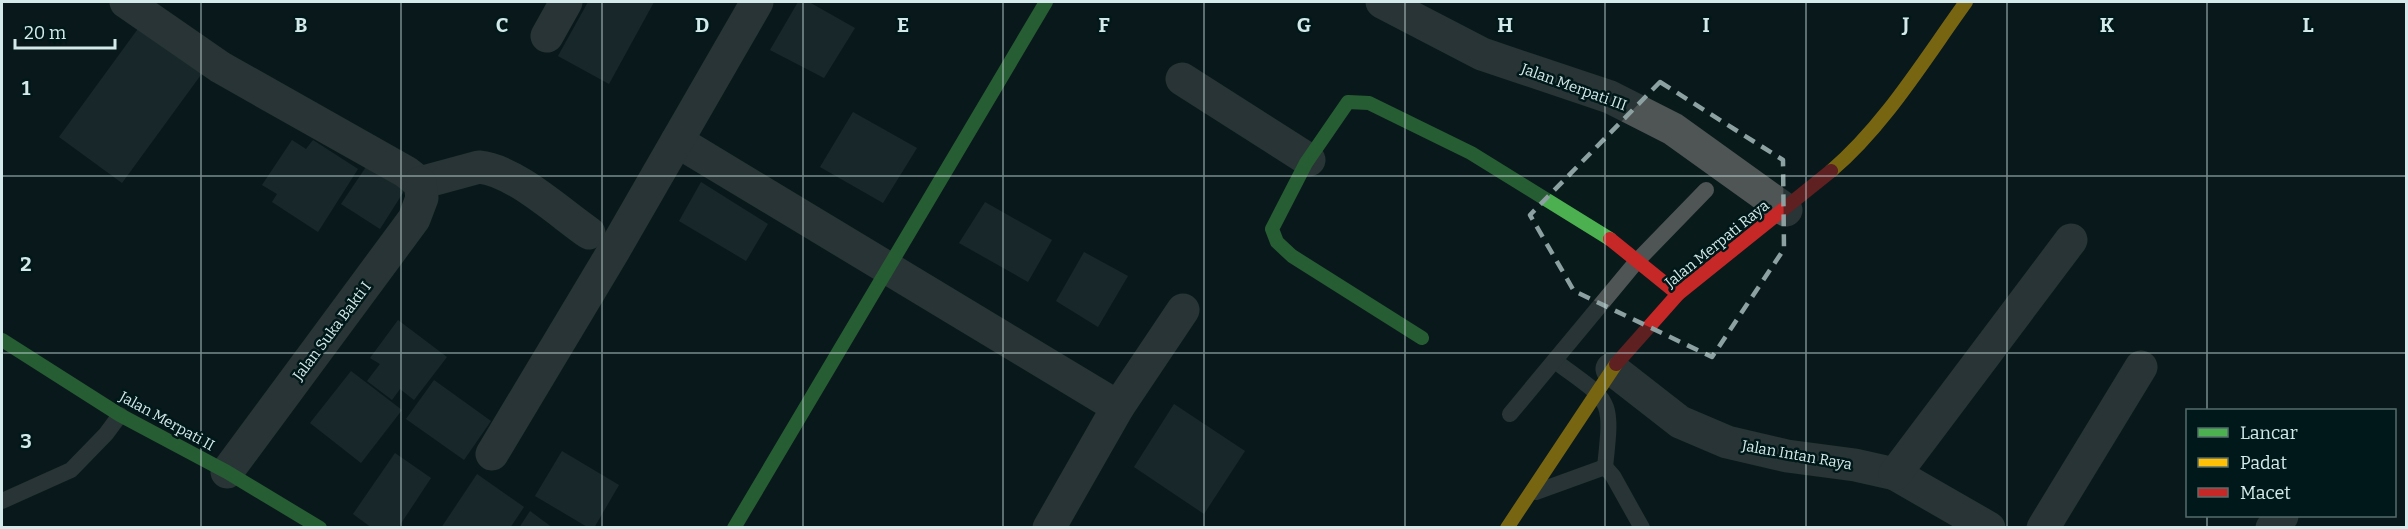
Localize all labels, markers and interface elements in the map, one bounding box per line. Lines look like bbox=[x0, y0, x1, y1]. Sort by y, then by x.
scale bar bbox=[15, 12, 116, 50]
text: B bbox=[295, 13, 308, 37]
text: C bbox=[496, 13, 508, 37]
text: D bbox=[695, 13, 709, 37]
text: E bbox=[897, 13, 909, 37]
text: F bbox=[1098, 13, 1110, 37]
text: G bbox=[1297, 13, 1311, 37]
text: H bbox=[1497, 13, 1513, 37]
text: I bbox=[1702, 13, 1710, 37]
text: J bbox=[1902, 13, 1910, 37]
text: K bbox=[2100, 13, 2115, 37]
text: L bbox=[2302, 13, 2314, 37]
text: 20 m bbox=[24, 22, 66, 44]
street label: Jalan Merpati III bbox=[1518, 59, 1629, 114]
text: 1 bbox=[22, 76, 31, 100]
street label: Jalan Merpati Raya bbox=[1661, 197, 1773, 292]
text: 2 bbox=[20, 252, 32, 276]
street label: Jalan Suka Bakti I bbox=[288, 278, 375, 385]
street label: Jalan Merpati II bbox=[115, 387, 218, 455]
legend bbox=[2186, 409, 2396, 517]
text: Lancar bbox=[2240, 422, 2298, 444]
text: 3 bbox=[20, 429, 32, 453]
street label: Jalan Intan Raya bbox=[1739, 436, 1854, 474]
text: Padat bbox=[2240, 452, 2287, 474]
text: Macet bbox=[2240, 482, 2291, 504]

